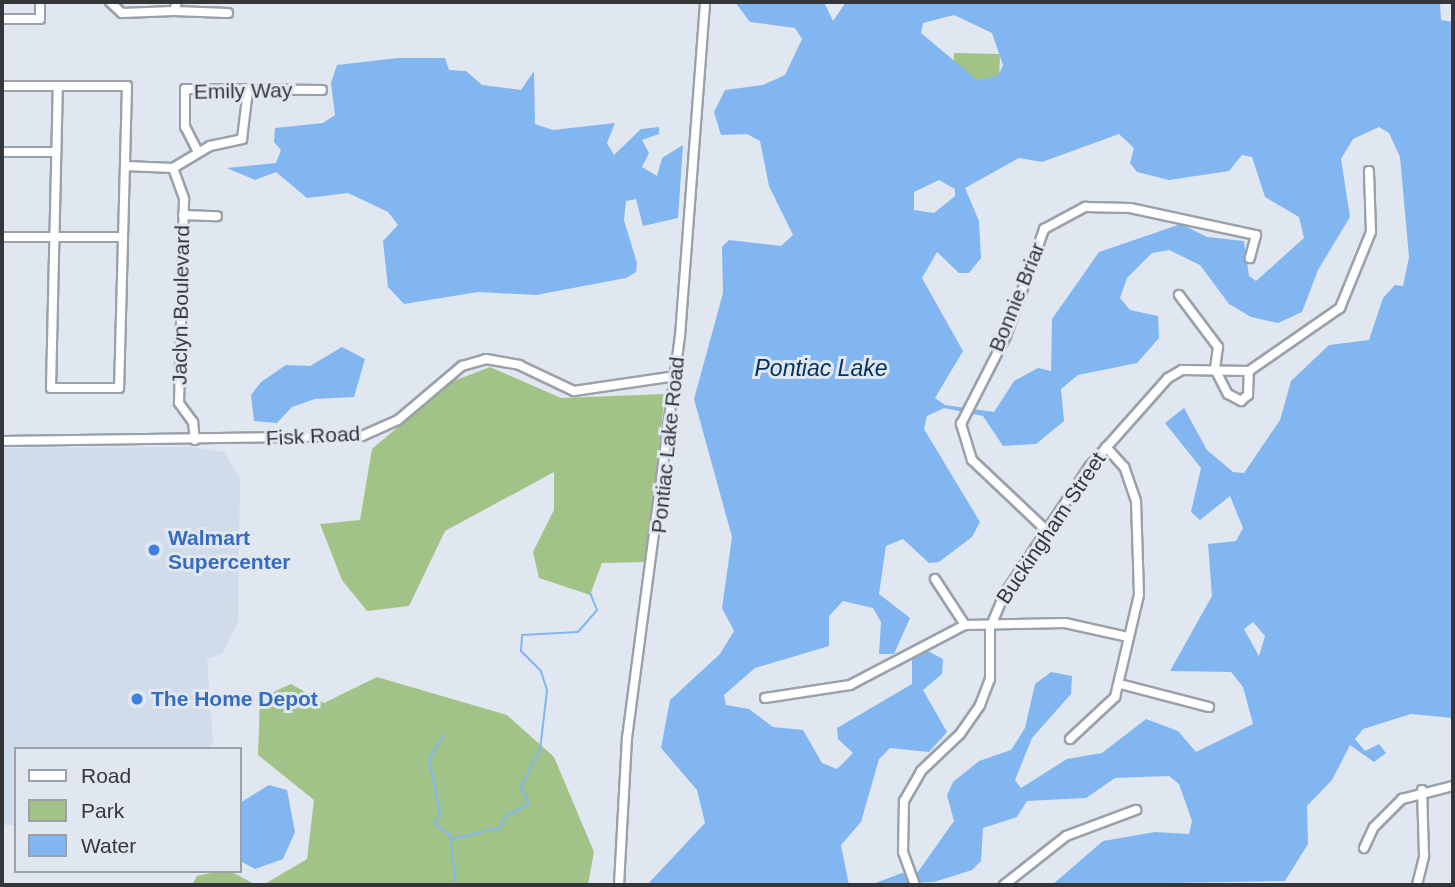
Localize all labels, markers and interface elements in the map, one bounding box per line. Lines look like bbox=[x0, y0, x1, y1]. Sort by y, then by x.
street label: Emily Way bbox=[194, 78, 292, 104]
street label: Jaclyn Boulevard bbox=[167, 225, 195, 385]
street label: Bonnie Briar bbox=[984, 239, 1050, 355]
water label: Pontiac Lake bbox=[755, 354, 887, 382]
street label: Pontiac Lake Road bbox=[646, 355, 690, 535]
street label: Fisk Road bbox=[265, 421, 361, 451]
street label: Buckingham Street bbox=[991, 447, 1111, 609]
place label: Walmart Supercenter bbox=[168, 525, 291, 575]
marker: Walmart Supercenter bbox=[146, 542, 162, 558]
place label: The Home Depot bbox=[151, 686, 318, 712]
marker: The Home Depot bbox=[129, 691, 145, 707]
legend bbox=[14, 747, 242, 873]
text: Road bbox=[81, 764, 131, 787]
text: Park bbox=[81, 799, 124, 822]
text: Water bbox=[81, 834, 136, 857]

